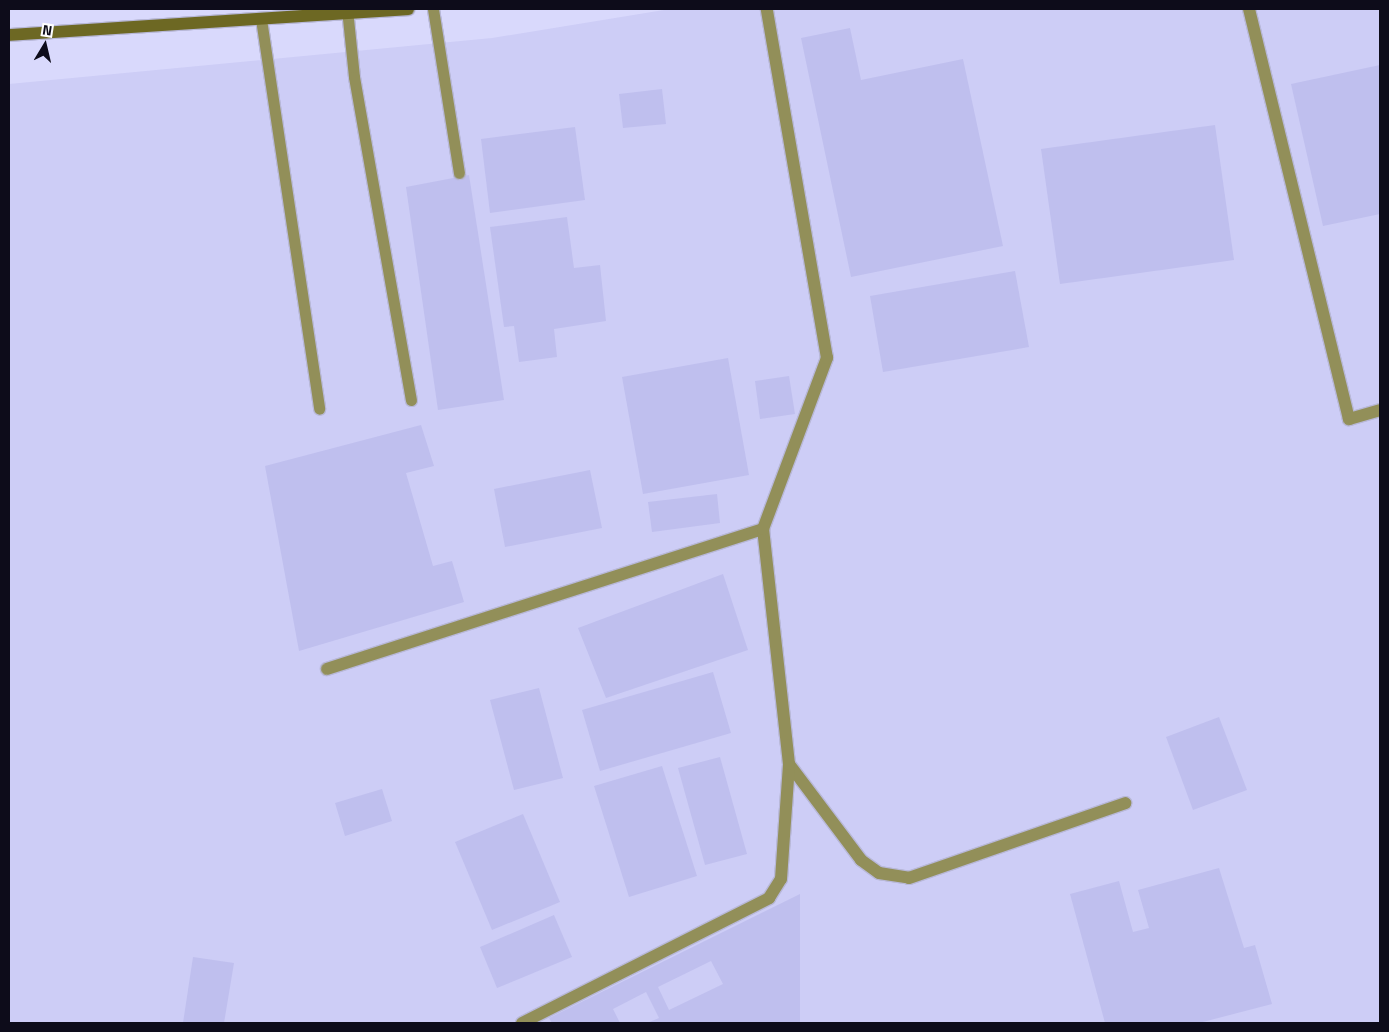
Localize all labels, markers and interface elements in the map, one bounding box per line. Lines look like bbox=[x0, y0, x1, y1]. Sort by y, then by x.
text: N bbox=[41, 19, 54, 41]
north arrow bbox=[20, 20, 70, 70]

